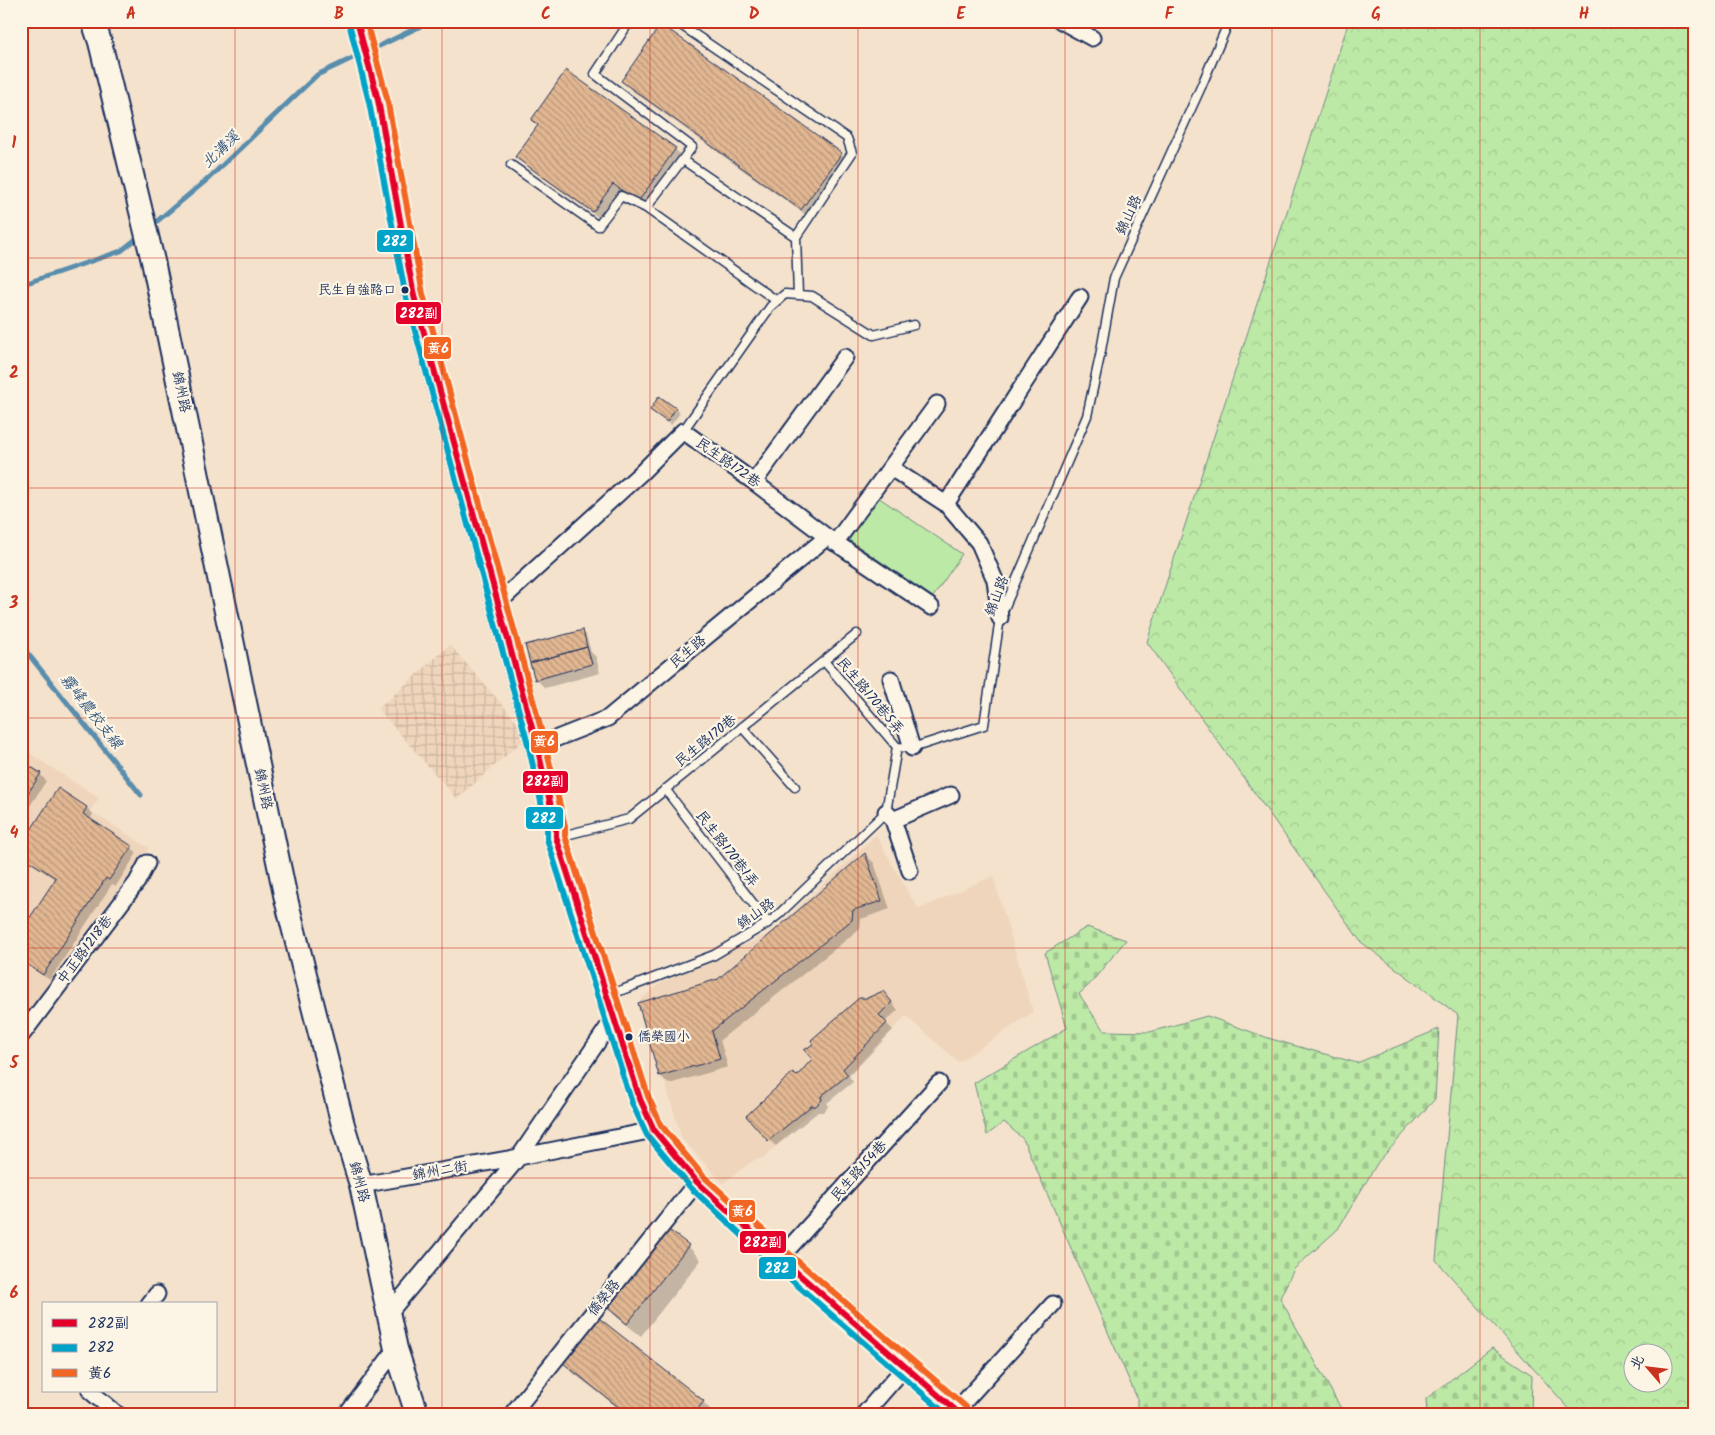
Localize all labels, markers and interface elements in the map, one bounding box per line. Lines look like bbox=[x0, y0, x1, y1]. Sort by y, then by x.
text: A bbox=[126, 2, 136, 27]
text: B bbox=[334, 2, 344, 27]
text: C bbox=[541, 2, 551, 27]
text: D bbox=[749, 2, 760, 27]
text: E bbox=[957, 2, 967, 27]
text: F bbox=[1165, 2, 1175, 27]
text: G bbox=[1371, 2, 1381, 27]
text: H bbox=[1579, 2, 1589, 27]
water label: 北溝溪 bbox=[196, 125, 246, 174]
text: 1 bbox=[12, 131, 17, 156]
street label: 錦山路 bbox=[1110, 191, 1148, 239]
line badge: 282 bbox=[376, 229, 414, 253]
text: 282 bbox=[383, 231, 407, 253]
place label: 民生自強路口 bbox=[318, 280, 396, 301]
marker: 民生自強路口 bbox=[400, 285, 410, 295]
line badge: 282副 bbox=[395, 301, 442, 325]
text: 282副 bbox=[400, 303, 438, 325]
line badge: 黃6 bbox=[423, 336, 452, 360]
text: 黃6 bbox=[427, 338, 449, 360]
text: 2 bbox=[9, 361, 19, 386]
street label: 錦州路 bbox=[166, 369, 196, 415]
street label: 民生路172巷 bbox=[691, 432, 766, 494]
street label: 錦山路 bbox=[979, 572, 1015, 620]
text: 3 bbox=[9, 591, 19, 616]
street label: 民生路 bbox=[665, 630, 711, 674]
street label: 民生路170巷5弄 bbox=[831, 652, 909, 740]
water label: 霧峰農校支線 bbox=[54, 669, 129, 756]
street label: 民生路170巷 bbox=[670, 709, 742, 773]
line badge: 黃6 bbox=[530, 730, 559, 754]
text: 黃6 bbox=[533, 731, 555, 753]
street label: 錦州路 bbox=[248, 766, 278, 812]
line badge: 282副 bbox=[522, 770, 569, 794]
text: 282副 bbox=[526, 771, 564, 793]
line badge: 282 bbox=[525, 806, 564, 830]
street label: 民生路170巷1弄 bbox=[690, 806, 764, 892]
text: 282 bbox=[532, 808, 556, 830]
text: 4 bbox=[10, 821, 19, 846]
street label: 錦山路 bbox=[732, 893, 780, 935]
street label: 中正路1218巷 bbox=[52, 910, 119, 989]
place label: 僑榮國小 bbox=[638, 1027, 690, 1048]
marker: 僑榮國小 bbox=[624, 1032, 634, 1042]
text: 5 bbox=[9, 1051, 20, 1076]
street label: 民生路154巷 bbox=[826, 1135, 893, 1206]
street label: 錦州二街 bbox=[411, 1155, 469, 1187]
street label: 錦州路 bbox=[343, 1159, 375, 1205]
line badge: 黃6 bbox=[728, 1199, 756, 1223]
text: 黃6 bbox=[731, 1201, 753, 1223]
line badge: 282副 bbox=[739, 1230, 787, 1254]
text: 282副 bbox=[744, 1232, 782, 1254]
line badge: 282 bbox=[758, 1256, 797, 1280]
text: 282 bbox=[765, 1258, 789, 1280]
street label: 僑榮路 bbox=[582, 1275, 626, 1321]
text: 6 bbox=[10, 1281, 19, 1306]
legend bbox=[42, 1302, 218, 1392]
text: 282副 bbox=[88, 1312, 129, 1336]
text: 282 bbox=[88, 1336, 114, 1360]
north arrow bbox=[1622, 1342, 1672, 1392]
text: 北 bbox=[1624, 1351, 1650, 1374]
text: 黃6 bbox=[88, 1362, 111, 1386]

